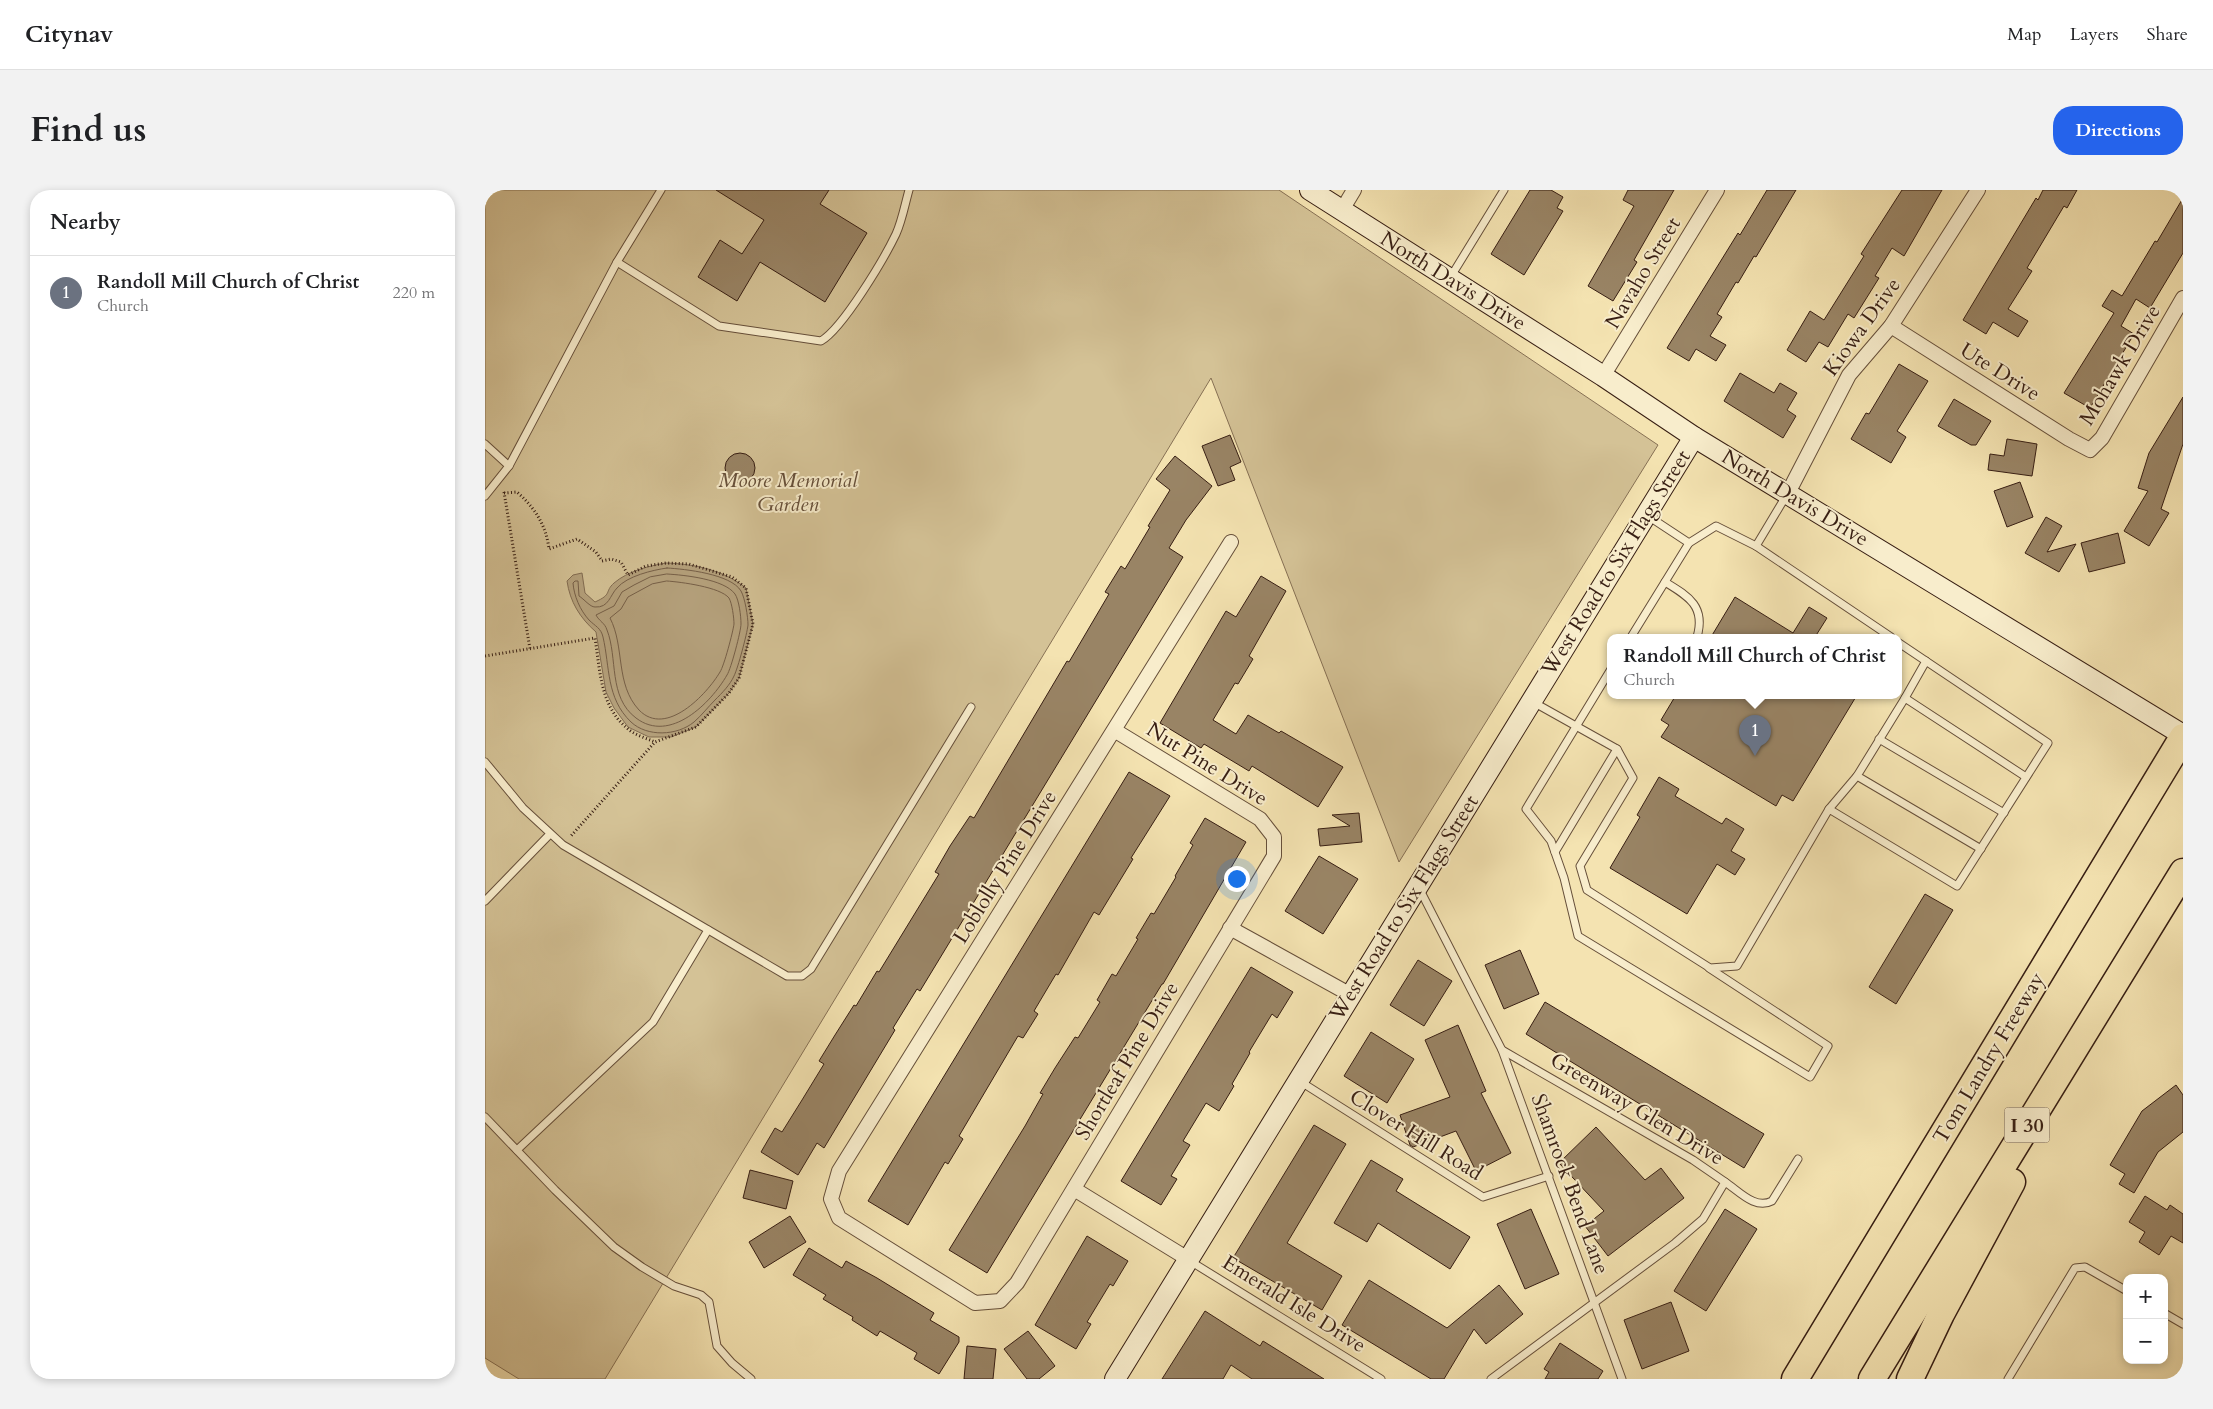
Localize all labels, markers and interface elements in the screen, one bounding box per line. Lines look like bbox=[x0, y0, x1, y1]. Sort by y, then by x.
text: Citynav bbox=[25, 18, 113, 51]
text: Map bbox=[2007, 22, 2042, 47]
text: Layers bbox=[2070, 22, 2119, 47]
text: Share bbox=[2147, 22, 2188, 47]
text: Find us bbox=[30, 106, 146, 154]
button: Directions bbox=[2053, 106, 2183, 155]
text: Nearby bbox=[50, 208, 121, 237]
street label: Navaho Street bbox=[1598, 211, 1688, 334]
street label: North Davis Drive bbox=[1375, 224, 1531, 338]
text: Randoll Mill Church of Christ bbox=[97, 269, 359, 295]
street label: Kiowa Drive bbox=[1816, 272, 1908, 382]
text: 1 bbox=[62, 282, 70, 304]
text: 220 m bbox=[393, 282, 435, 304]
text: Church bbox=[97, 295, 149, 317]
street label: Mohawk Drive bbox=[2072, 299, 2168, 431]
street label: Ute Drive bbox=[1954, 336, 2046, 408]
street label: North Davis Drive bbox=[1716, 443, 1874, 553]
street label: West Road to Six Flags Street bbox=[1534, 444, 1698, 682]
park label: Moore Memorial Garden bbox=[718, 466, 859, 519]
popup bbox=[1607, 634, 1902, 699]
text: Randoll Mill Church of Christ bbox=[1623, 643, 1886, 669]
text: Church bbox=[1623, 669, 1675, 691]
street label: Nut Pine Drive bbox=[1141, 715, 1273, 813]
pin: 1 bbox=[1739, 715, 1771, 756]
street label: Loblolly Pine Drive bbox=[946, 785, 1064, 949]
street label: West Road to Six Flags Street bbox=[1322, 789, 1486, 1027]
your location bbox=[1224, 866, 1250, 892]
street label: Tom Landry Freeway bbox=[1926, 967, 2052, 1149]
street label: Shortleaf Pine Drive bbox=[1068, 976, 1186, 1146]
street label: Greenway Glen Drive bbox=[1545, 1046, 1729, 1172]
street label: Clover Hill Road bbox=[1344, 1082, 1488, 1188]
street label: Shamrock Bend Lane bbox=[1524, 1090, 1616, 1278]
road number: I 30 bbox=[2005, 1108, 2049, 1142]
street label: Emerald Isle Drive bbox=[1216, 1248, 1372, 1360]
map controls bbox=[2123, 1274, 2168, 1364]
button: + bbox=[2123, 1274, 2168, 1319]
button: − bbox=[2123, 1319, 2168, 1364]

